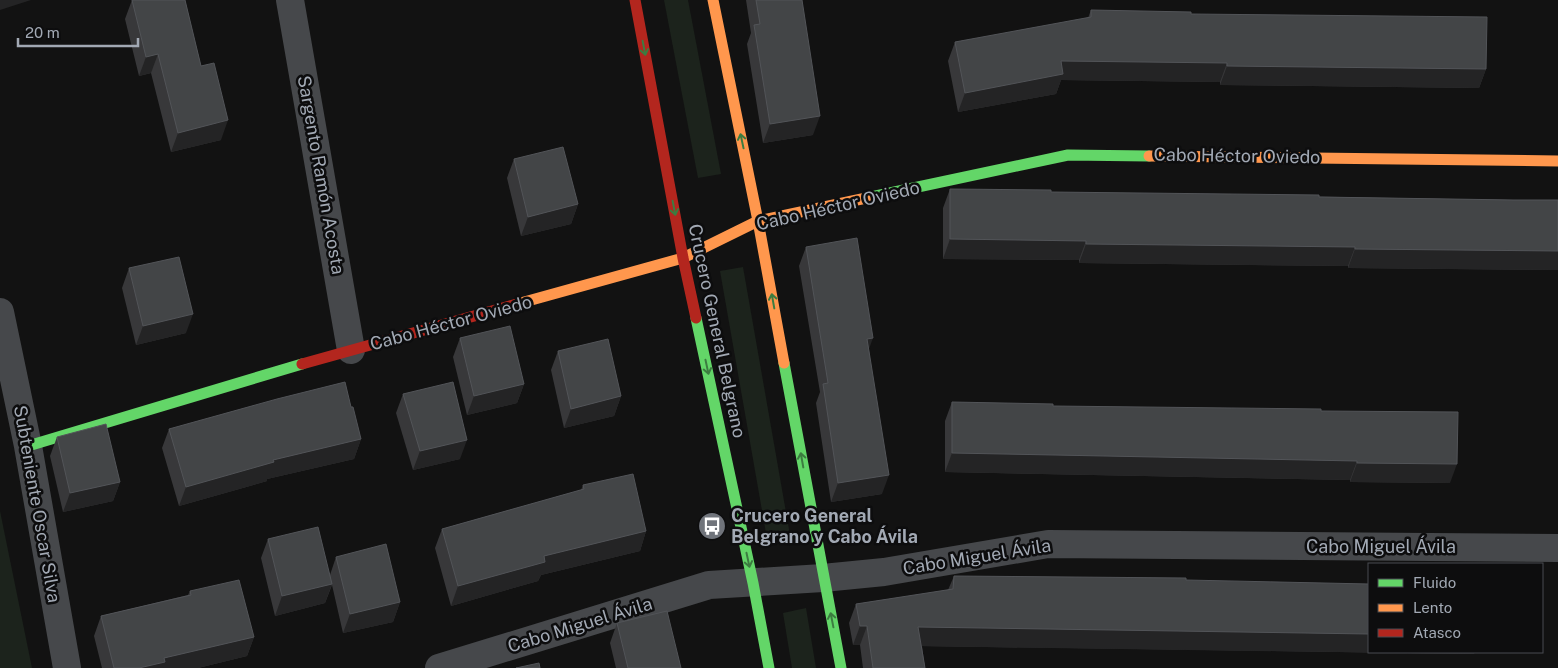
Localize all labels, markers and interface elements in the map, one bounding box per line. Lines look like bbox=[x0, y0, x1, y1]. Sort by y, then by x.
scale bar bbox=[18, 15, 138, 47]
text: 20 m bbox=[25, 24, 60, 41]
one-way arrow bbox=[640, 40, 649, 56]
street label: Sargento Ramón Acosta bbox=[294, 74, 349, 276]
one-way arrow bbox=[737, 133, 746, 149]
street label: Cabo Héctor Oviedo bbox=[1153, 144, 1321, 167]
street label: Cabo Héctor Oviedo bbox=[754, 177, 922, 235]
one-way arrow bbox=[669, 199, 679, 215]
street label: Crucero General Belgrano bbox=[685, 222, 750, 440]
street label: Cabo Héctor Oviedo bbox=[368, 291, 534, 354]
one-way arrow bbox=[767, 293, 777, 309]
one-way arrow bbox=[703, 358, 712, 374]
street label: Subteniente Oscar Silva bbox=[10, 404, 65, 604]
one-way arrow bbox=[797, 453, 806, 469]
place label: Crucero General Belgrano y Cabo Ávila bbox=[731, 505, 918, 547]
bus stop icon: Crucero General Belgrano y Cabo Ávila bbox=[697, 511, 727, 541]
street label: Cabo Miguel Ávila bbox=[901, 533, 1053, 579]
street label: Cabo Miguel Ávila bbox=[1306, 535, 1456, 557]
one-way arrow bbox=[744, 551, 753, 567]
legend bbox=[1368, 563, 1543, 653]
text: Fluido bbox=[1413, 574, 1456, 591]
street label: Cabo Miguel Ávila bbox=[505, 592, 655, 656]
text: Lento bbox=[1413, 599, 1452, 616]
one-way arrow bbox=[826, 613, 836, 629]
text: Atasco bbox=[1413, 624, 1461, 641]

